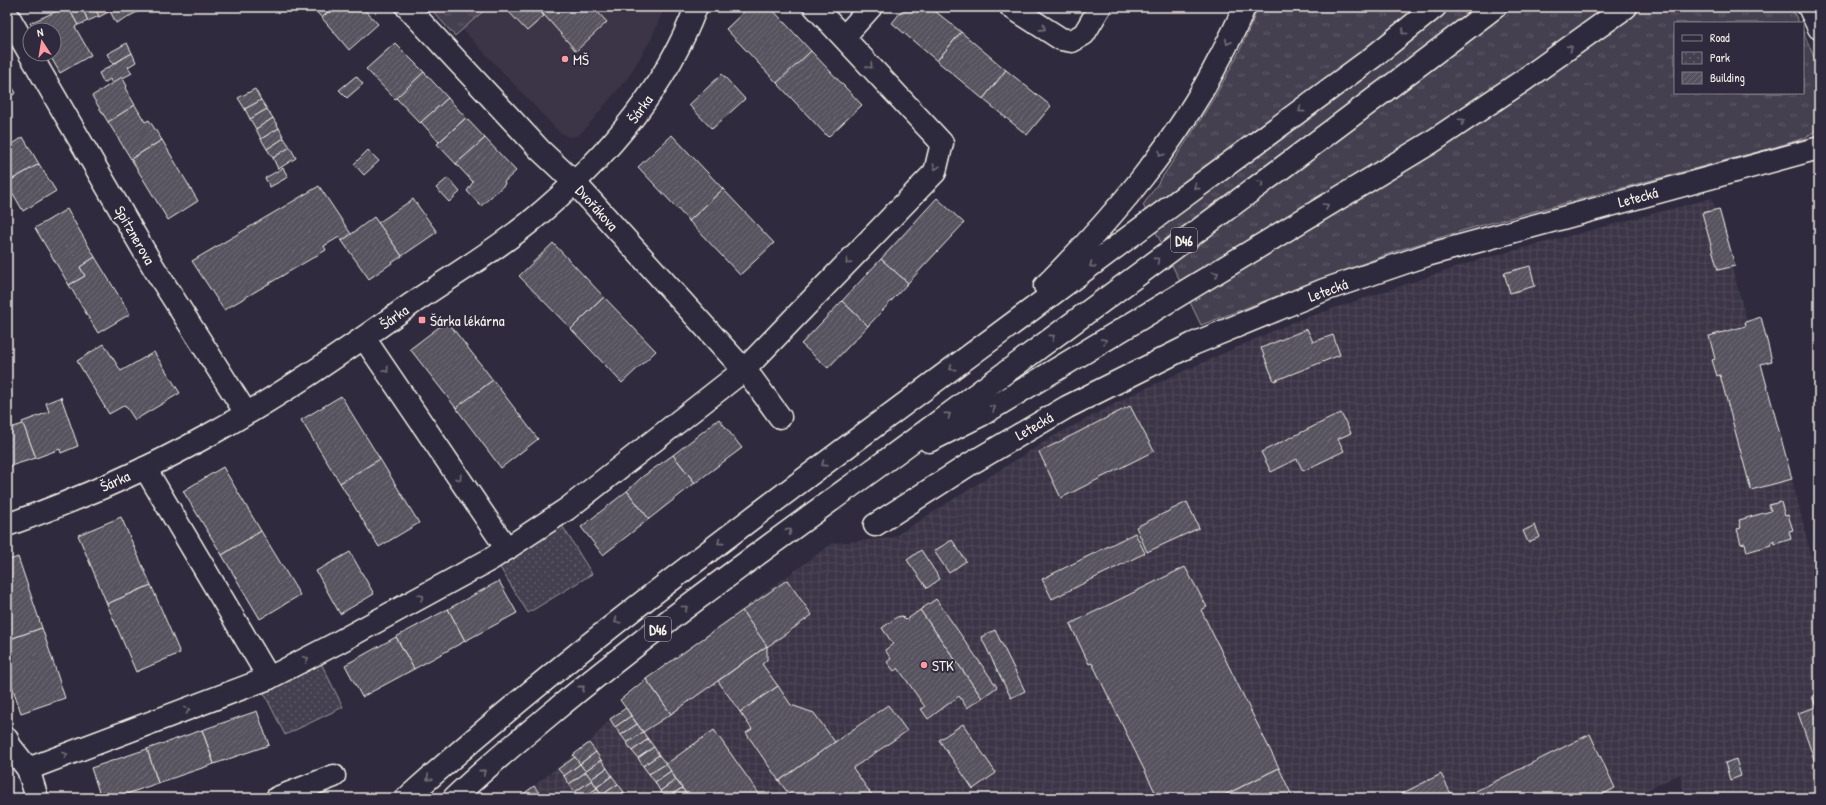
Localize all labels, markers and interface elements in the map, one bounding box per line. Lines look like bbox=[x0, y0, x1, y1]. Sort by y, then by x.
north arrow bbox=[22, 22, 62, 62]
legend bbox=[1674, 22, 1804, 94]
one-way arrow bbox=[1039, 23, 1046, 30]
text: N bbox=[36, 25, 44, 40]
one-way arrow bbox=[1402, 27, 1409, 34]
text: Road bbox=[1710, 29, 1730, 46]
one-way arrow bbox=[1225, 38, 1233, 46]
one-way arrow bbox=[1565, 46, 1572, 53]
place label: MŠ bbox=[573, 49, 589, 70]
text: Park bbox=[1710, 49, 1730, 66]
marker: MŠ bbox=[560, 54, 570, 64]
one-way arrow bbox=[866, 61, 873, 69]
text: Building bbox=[1710, 69, 1745, 86]
street label: Šárka bbox=[622, 90, 658, 128]
one-way arrow bbox=[1298, 105, 1305, 112]
one-way arrow bbox=[1458, 119, 1465, 126]
one-way arrow bbox=[1159, 149, 1166, 156]
one-way arrow bbox=[932, 163, 941, 170]
street label: Dvořákova bbox=[571, 181, 623, 236]
one-way arrow bbox=[1257, 181, 1264, 188]
one-way arrow bbox=[1193, 182, 1200, 190]
street label: Letecká bbox=[1616, 182, 1660, 212]
street label: Spitznerova bbox=[110, 202, 160, 268]
one-way arrow bbox=[1322, 204, 1329, 211]
road number: D46 bbox=[1171, 228, 1197, 252]
one-way arrow bbox=[846, 257, 853, 265]
one-way arrow bbox=[1152, 258, 1159, 265]
one-way arrow bbox=[1089, 260, 1096, 267]
one-way arrow bbox=[1212, 271, 1219, 279]
street label: Letecká bbox=[1305, 273, 1351, 307]
street label: Šárka bbox=[375, 300, 413, 334]
place label: Šárka lékárna bbox=[430, 310, 505, 331]
marker: Šárka lékárna bbox=[417, 315, 427, 325]
one-way arrow bbox=[1048, 335, 1055, 342]
one-way arrow bbox=[1100, 338, 1107, 346]
one-way arrow bbox=[949, 364, 956, 371]
one-way arrow bbox=[381, 366, 389, 373]
one-way arrow bbox=[989, 405, 996, 412]
street label: Letecká bbox=[1011, 407, 1057, 445]
one-way arrow bbox=[943, 412, 950, 419]
one-way arrow bbox=[822, 459, 829, 466]
street label: Šárka bbox=[97, 465, 133, 497]
one-way arrow bbox=[454, 474, 462, 481]
one-way arrow bbox=[785, 528, 792, 535]
one-way arrow bbox=[718, 538, 725, 545]
one-way arrow bbox=[416, 595, 424, 602]
one-way arrow bbox=[680, 606, 687, 613]
one-way arrow bbox=[614, 617, 621, 624]
road number: D46 bbox=[645, 617, 671, 641]
place label: STK bbox=[932, 655, 954, 676]
one-way arrow bbox=[302, 656, 309, 664]
marker: STK bbox=[919, 660, 929, 670]
one-way arrow bbox=[578, 685, 585, 692]
one-way arrow bbox=[183, 706, 190, 714]
one-way arrow bbox=[61, 751, 68, 759]
one-way arrow bbox=[478, 769, 485, 776]
one-way arrow bbox=[426, 774, 434, 781]

